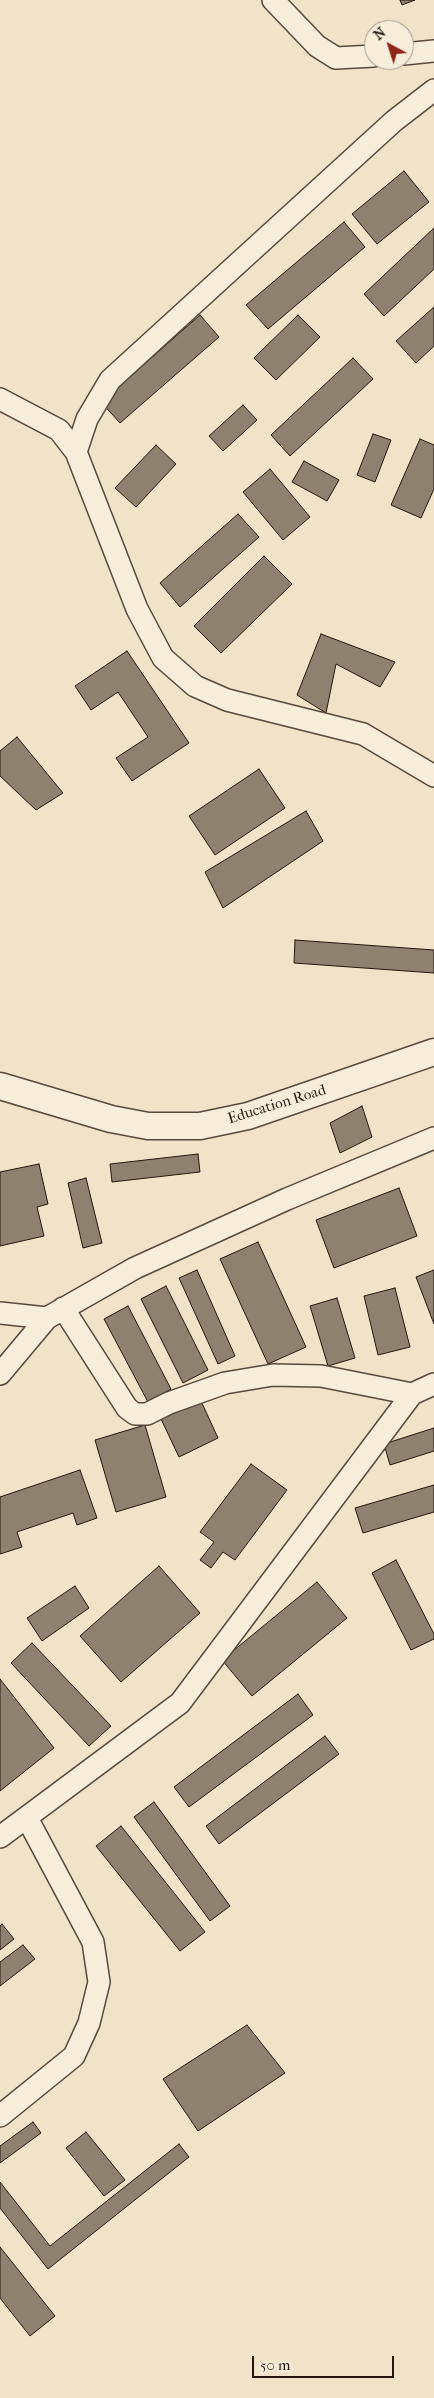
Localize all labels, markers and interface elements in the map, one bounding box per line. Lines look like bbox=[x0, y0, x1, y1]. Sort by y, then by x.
north arrow bbox=[364, 20, 414, 70]
text: N bbox=[370, 24, 389, 44]
street label: Education Road bbox=[226, 1082, 328, 1128]
scale bar bbox=[254, 2346, 396, 2378]
text: 50 m bbox=[260, 2356, 290, 2374]

